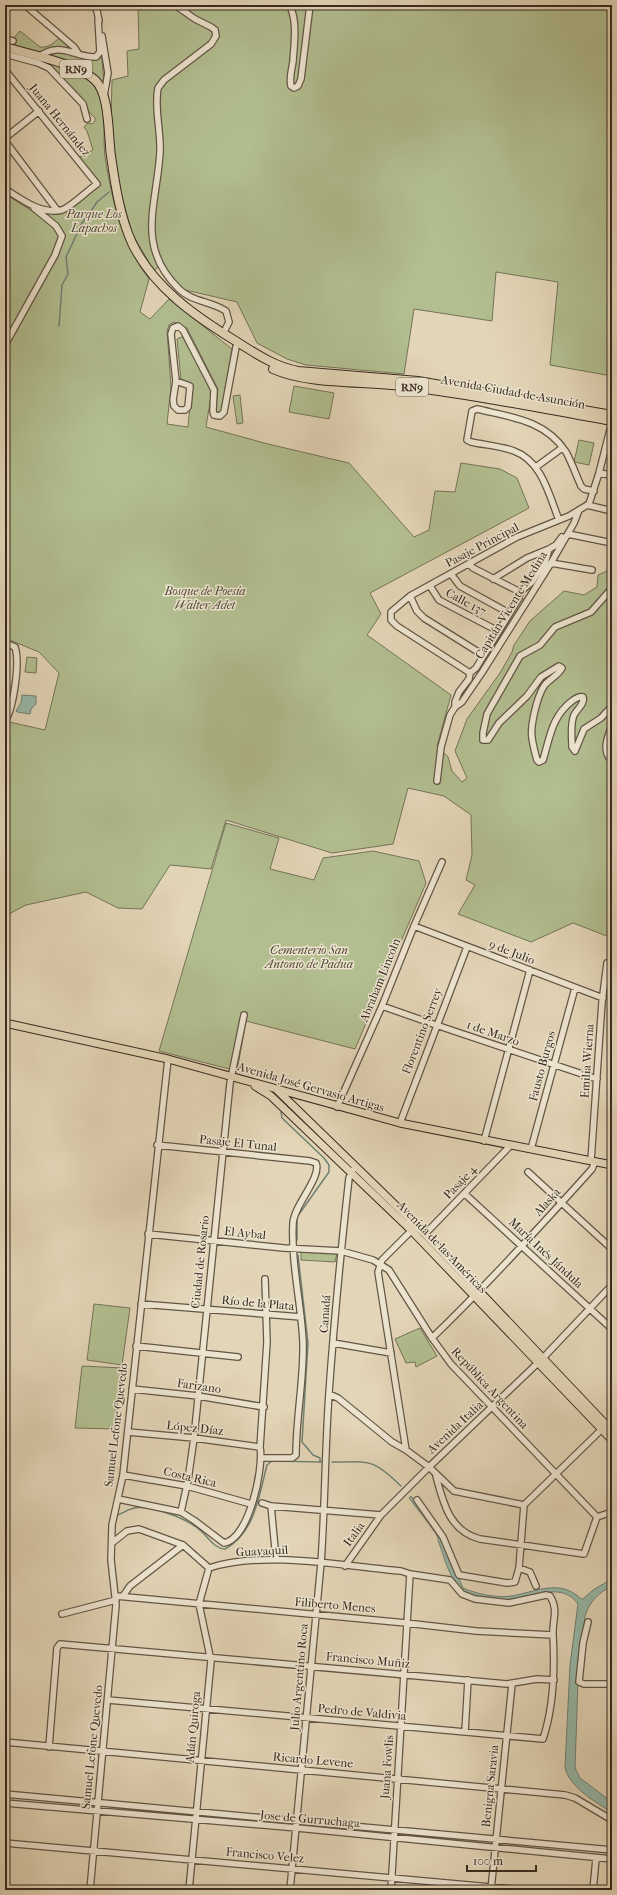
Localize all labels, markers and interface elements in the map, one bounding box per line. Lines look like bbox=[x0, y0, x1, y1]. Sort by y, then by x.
road number: RN9 bbox=[60, 60, 92, 78]
street label: Juana Hernández bbox=[26, 80, 94, 160]
park label: Parque Los Lapachos bbox=[65, 207, 122, 235]
street label: Avenida Ciudad de Asunción bbox=[439, 372, 586, 412]
road number: RN9 bbox=[396, 378, 428, 396]
street label: Pasaje Principal bbox=[443, 519, 522, 570]
street label: Capitán Vicente Medina bbox=[472, 548, 550, 661]
park label: Bosque de Poesía Walter Adet bbox=[163, 584, 246, 612]
street label: Calle 137 bbox=[443, 586, 489, 619]
street label: Abraham Lincoln bbox=[357, 936, 403, 1025]
street label: 9 de Julio bbox=[487, 937, 537, 967]
park label: Cementerio San Antonio de Padua bbox=[263, 943, 353, 971]
street label: Florentino Serrey bbox=[399, 985, 445, 1076]
street label: 1 de Marzo bbox=[465, 1017, 521, 1049]
street label: Emilia Wierna bbox=[577, 1023, 597, 1099]
street label: Fausto Burgos bbox=[526, 1029, 558, 1103]
street label: Avenida José Gervasio Artigas bbox=[235, 1059, 387, 1115]
street label: Pasaje El Tunal bbox=[199, 1132, 278, 1154]
street label: Pasaje 4 bbox=[441, 1162, 480, 1202]
street label: Alaska bbox=[530, 1185, 563, 1220]
street label: Avenida de las Américas bbox=[394, 1197, 490, 1296]
street label: Ciudad de Rosario bbox=[188, 1215, 212, 1309]
street label: María Inés Jándula bbox=[506, 1215, 586, 1291]
street label: El Aybal bbox=[223, 1224, 267, 1242]
street label: Río de la Plata bbox=[221, 1293, 296, 1313]
street label: Canadá bbox=[317, 1294, 333, 1334]
street label: República Argentina bbox=[449, 1344, 532, 1432]
street label: Samuel Lefone Quevedo bbox=[101, 1362, 131, 1488]
street label: Farizano bbox=[176, 1376, 222, 1396]
street label: Avenida Italia bbox=[423, 1397, 486, 1457]
street label: López Díaz bbox=[166, 1418, 225, 1438]
street label: Costa Rica bbox=[162, 1464, 218, 1490]
street label: Italia bbox=[340, 1519, 368, 1549]
street label: Guayaquil bbox=[236, 1543, 289, 1559]
street label: Filiberto Menes bbox=[294, 1594, 377, 1616]
street label: Julio Argentino Roca bbox=[287, 1622, 311, 1732]
street label: Francisco Muñiz bbox=[325, 1649, 411, 1671]
street label: Samuel Lefone Quevedo bbox=[79, 1684, 105, 1810]
street label: Adán Quiroga bbox=[183, 1690, 203, 1765]
street label: Pedro de Valdivia bbox=[317, 1701, 407, 1723]
street label: Juana Fowlis bbox=[378, 1734, 396, 1800]
street label: Benigna Saravia bbox=[479, 1744, 501, 1828]
street label: Ricardo Levene bbox=[272, 1750, 354, 1771]
street label: Jose de Gurruchaga bbox=[259, 1808, 361, 1830]
street label: Francisco Velez bbox=[225, 1845, 305, 1865]
scale bar bbox=[467, 1847, 536, 1873]
text: 100 m bbox=[473, 1854, 503, 1868]

